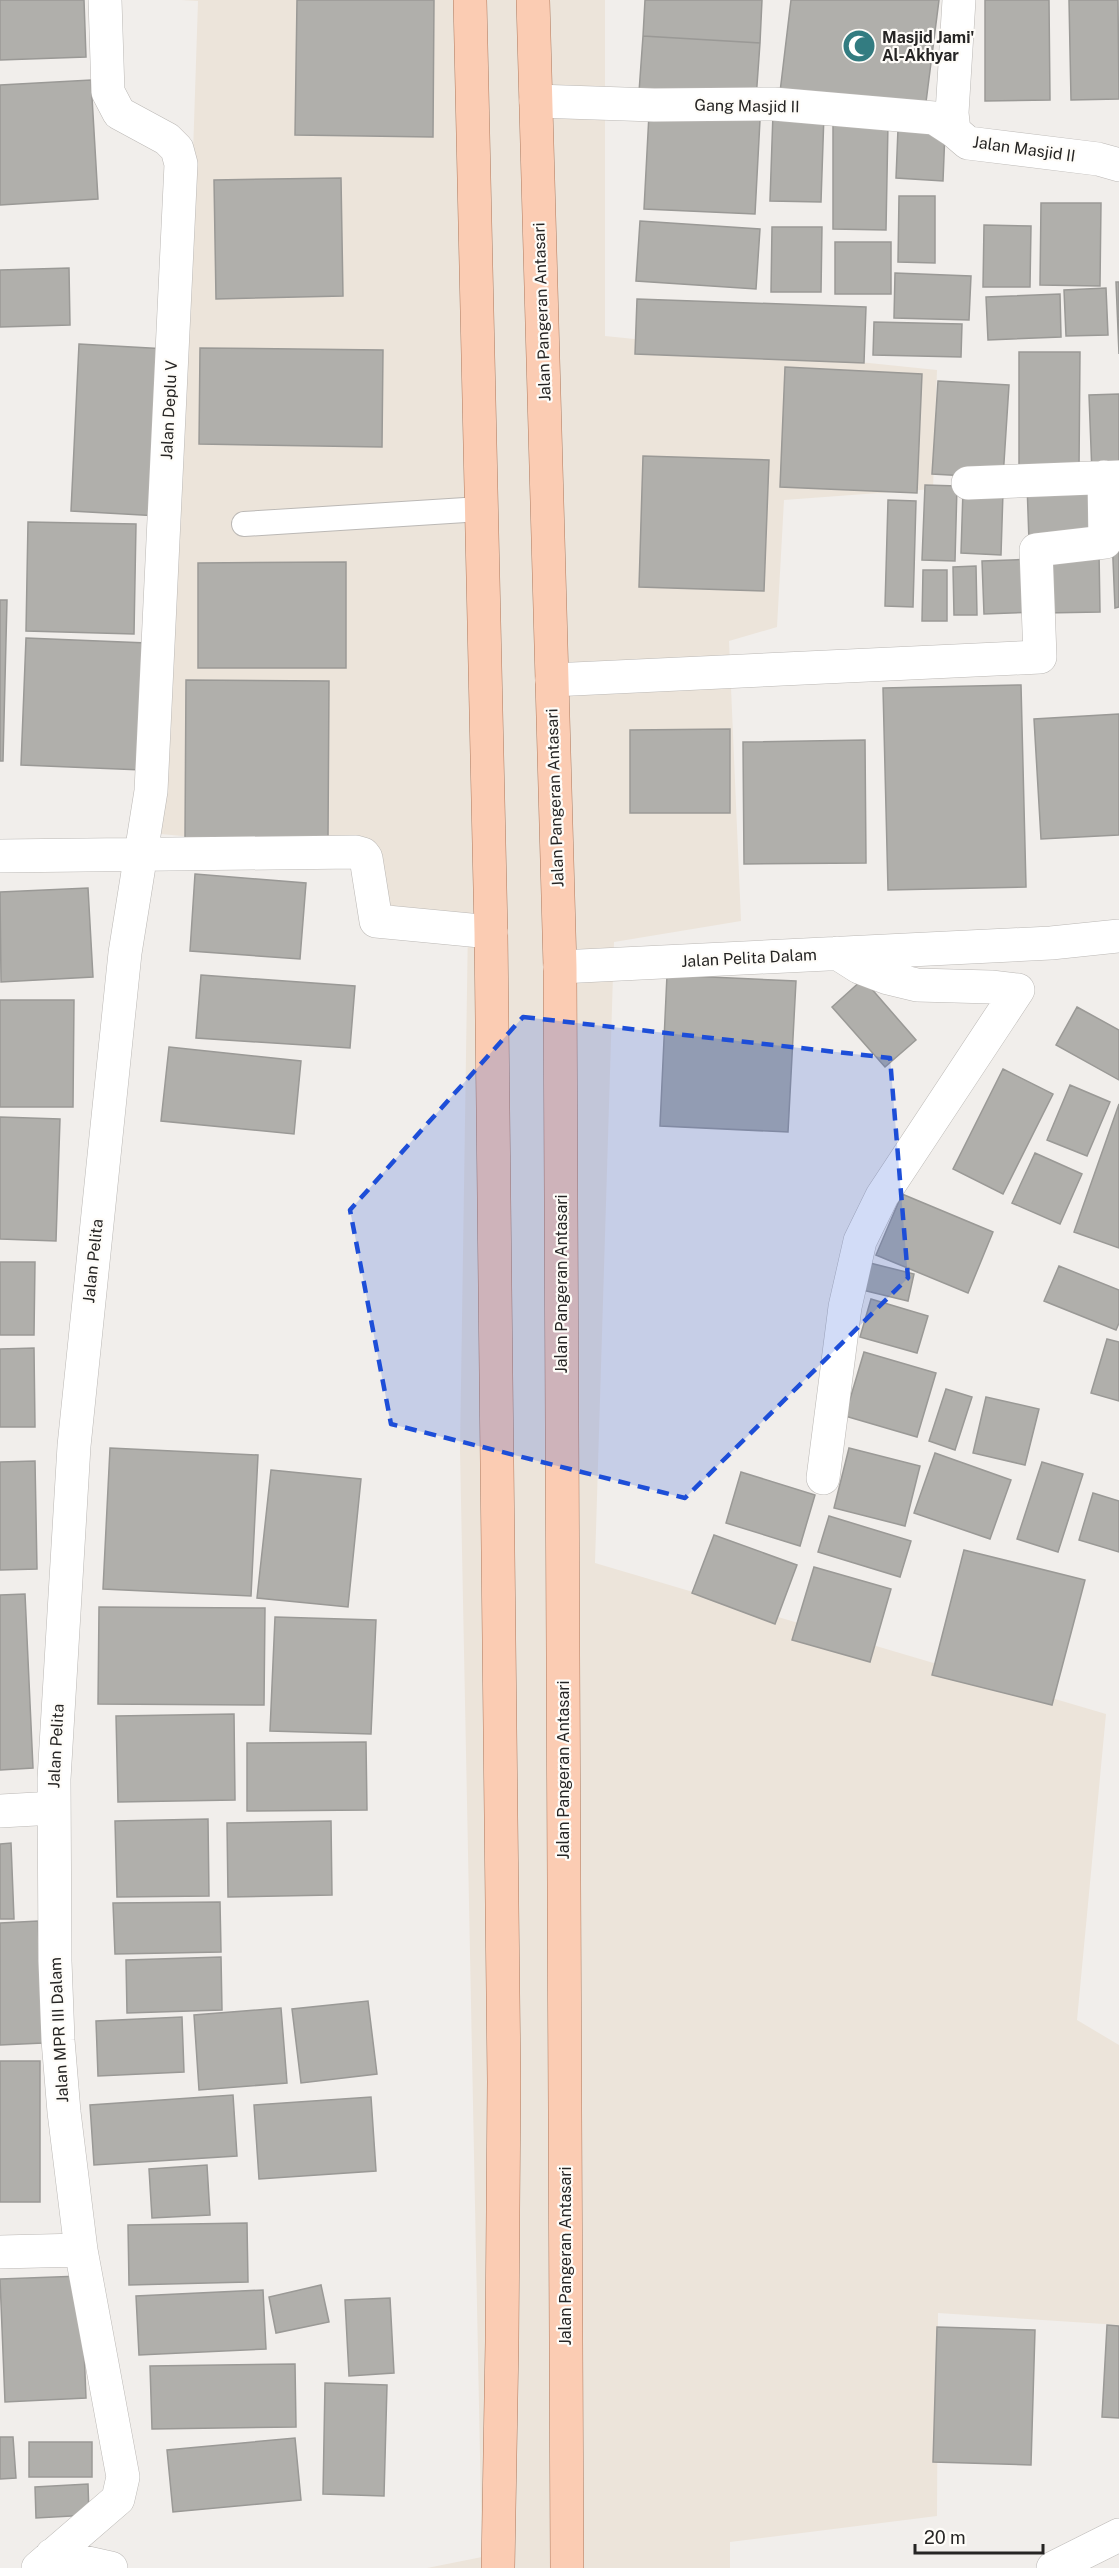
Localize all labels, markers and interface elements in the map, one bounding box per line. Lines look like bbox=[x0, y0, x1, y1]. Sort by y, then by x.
mosque icon: Masjid Jami' Al-Akhyar bbox=[841, 28, 877, 64]
place label: Masjid Jami' Al-Akhyar bbox=[882, 28, 975, 65]
street label: Gang Masjid II bbox=[694, 96, 800, 116]
street label: Jalan Masjid II bbox=[971, 132, 1077, 166]
street label: Jalan Pangeran Antasari bbox=[529, 222, 555, 402]
street label: Jalan Deplu V bbox=[157, 360, 181, 460]
street label: Jalan Pangeran Antasari bbox=[542, 708, 568, 888]
street label: Jalan Pelita Dalam bbox=[681, 945, 817, 971]
street label: Jalan Pangeran Antasari bbox=[552, 1195, 571, 1373]
street label: Jalan Pelita bbox=[79, 1218, 107, 1304]
street label: Jalan Pangeran Antasari bbox=[554, 1681, 573, 1859]
street label: Jalan Pelita bbox=[44, 1703, 68, 1789]
street label: Jalan MPR III Dalam bbox=[46, 1957, 72, 2103]
street label: Jalan Pangeran Antasari bbox=[556, 2167, 575, 2345]
scale bar bbox=[915, 2517, 1042, 2555]
text: 20 m bbox=[924, 2527, 966, 2548]

